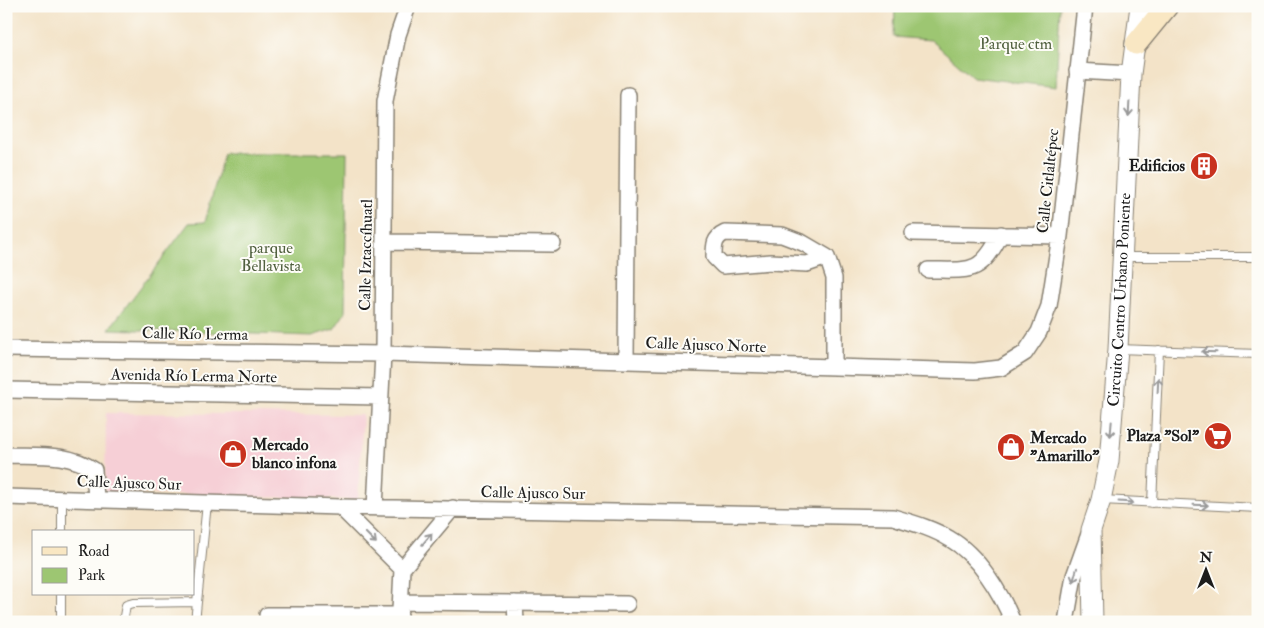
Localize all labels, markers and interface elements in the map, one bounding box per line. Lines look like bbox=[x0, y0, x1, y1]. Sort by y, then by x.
park label: Parque ctm bbox=[980, 34, 1053, 54]
one-way arrow bbox=[1125, 101, 1134, 117]
street label: Calle Citlaltépec bbox=[1033, 127, 1064, 234]
building icon: Edificios bbox=[1189, 151, 1219, 181]
place label: Edificios bbox=[1129, 156, 1186, 176]
street label: Circuito Centro Urbano Poniente bbox=[1103, 192, 1135, 408]
street label: Calle Iztaccíhuatl bbox=[355, 199, 377, 311]
park label: parque Bellavista bbox=[241, 238, 301, 276]
street label: Calle Río Lerma bbox=[142, 323, 249, 345]
street label: Calle Ajusco Norte bbox=[645, 333, 767, 357]
one-way arrow bbox=[1201, 347, 1218, 357]
street label: Avenida Río Lerma Norte bbox=[110, 365, 278, 387]
one-way arrow bbox=[1153, 377, 1162, 393]
one-way arrow bbox=[1107, 421, 1116, 437]
supermarket icon: Plaza "Sol" bbox=[1203, 421, 1233, 451]
place label: Plaza "Sol" bbox=[1127, 426, 1200, 446]
place label: Mercado "Amarillo" bbox=[1029, 428, 1100, 466]
shop icon: Mercado "Amarillo" bbox=[996, 432, 1026, 462]
place label: Mercado blanco infona bbox=[251, 435, 337, 473]
shop icon: Mercado blanco infona bbox=[218, 439, 248, 469]
street label: Calle Ajusco Sur bbox=[76, 471, 182, 495]
street label: Calle Ajusco Sur bbox=[481, 482, 586, 504]
one-way arrow bbox=[1118, 497, 1134, 506]
one-way arrow bbox=[1193, 501, 1209, 510]
legend bbox=[32, 530, 195, 596]
one-way arrow bbox=[365, 532, 377, 544]
one-way arrow bbox=[422, 532, 433, 545]
text: Road bbox=[78, 542, 110, 561]
north arrow bbox=[1182, 546, 1232, 596]
text: N bbox=[1199, 549, 1213, 566]
text: Park bbox=[78, 566, 105, 585]
one-way arrow bbox=[1070, 567, 1079, 583]

